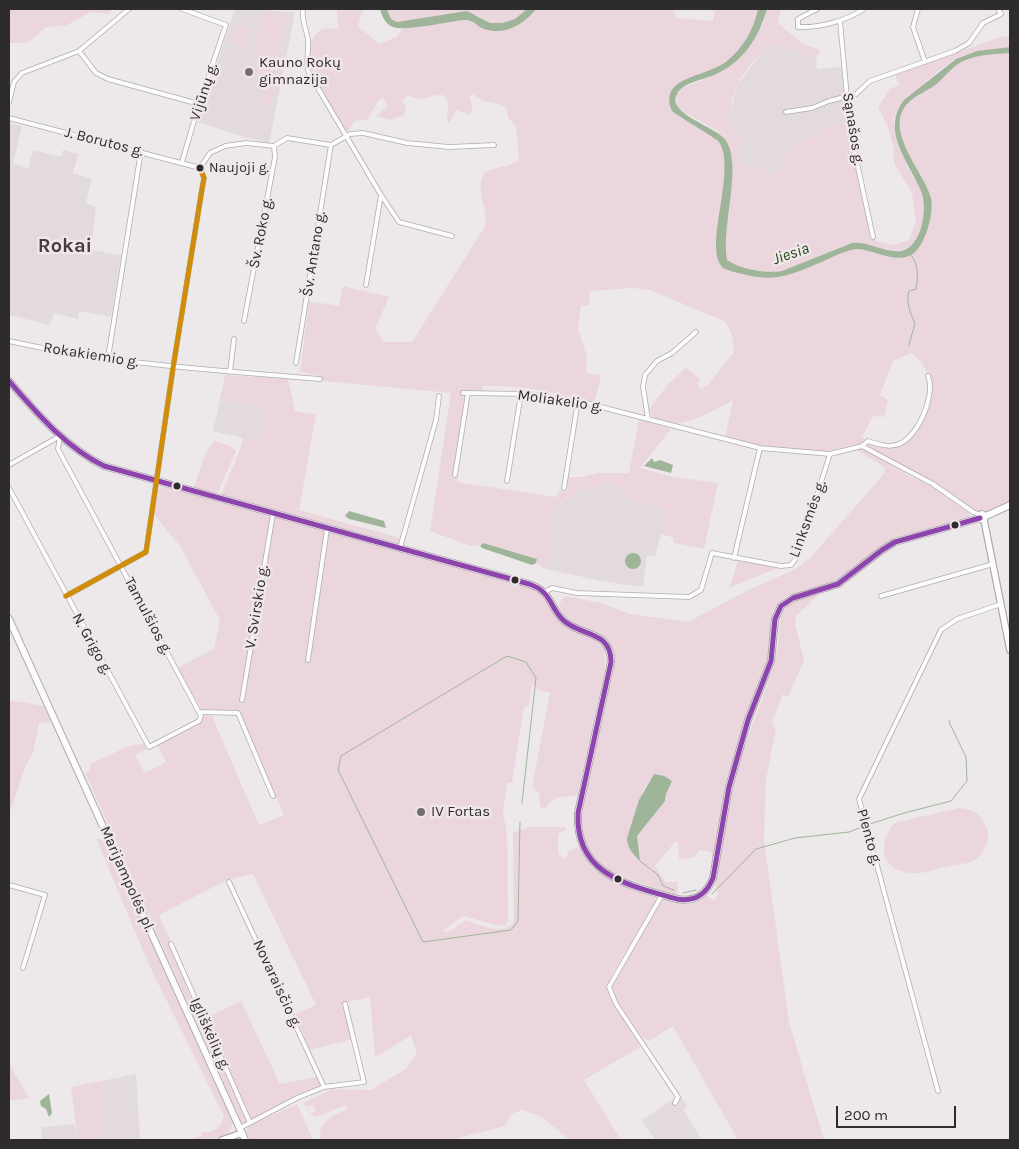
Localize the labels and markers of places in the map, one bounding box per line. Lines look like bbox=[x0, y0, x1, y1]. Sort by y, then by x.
place label: Kauno Rokų gimnazija bbox=[259, 54, 341, 89]
marker: Kauno Rokų gimnazija bbox=[243, 66, 255, 78]
place label: Naujoji g. bbox=[209, 160, 269, 176]
marker: Naujoji g. bbox=[195, 163, 205, 173]
unlabelled marker bbox=[172, 481, 182, 491]
unlabelled marker bbox=[950, 520, 960, 530]
unlabelled marker bbox=[510, 575, 520, 585]
place label: IV Fortas bbox=[431, 803, 490, 821]
marker: IV Fortas bbox=[415, 806, 427, 818]
unlabelled marker bbox=[613, 874, 623, 884]

